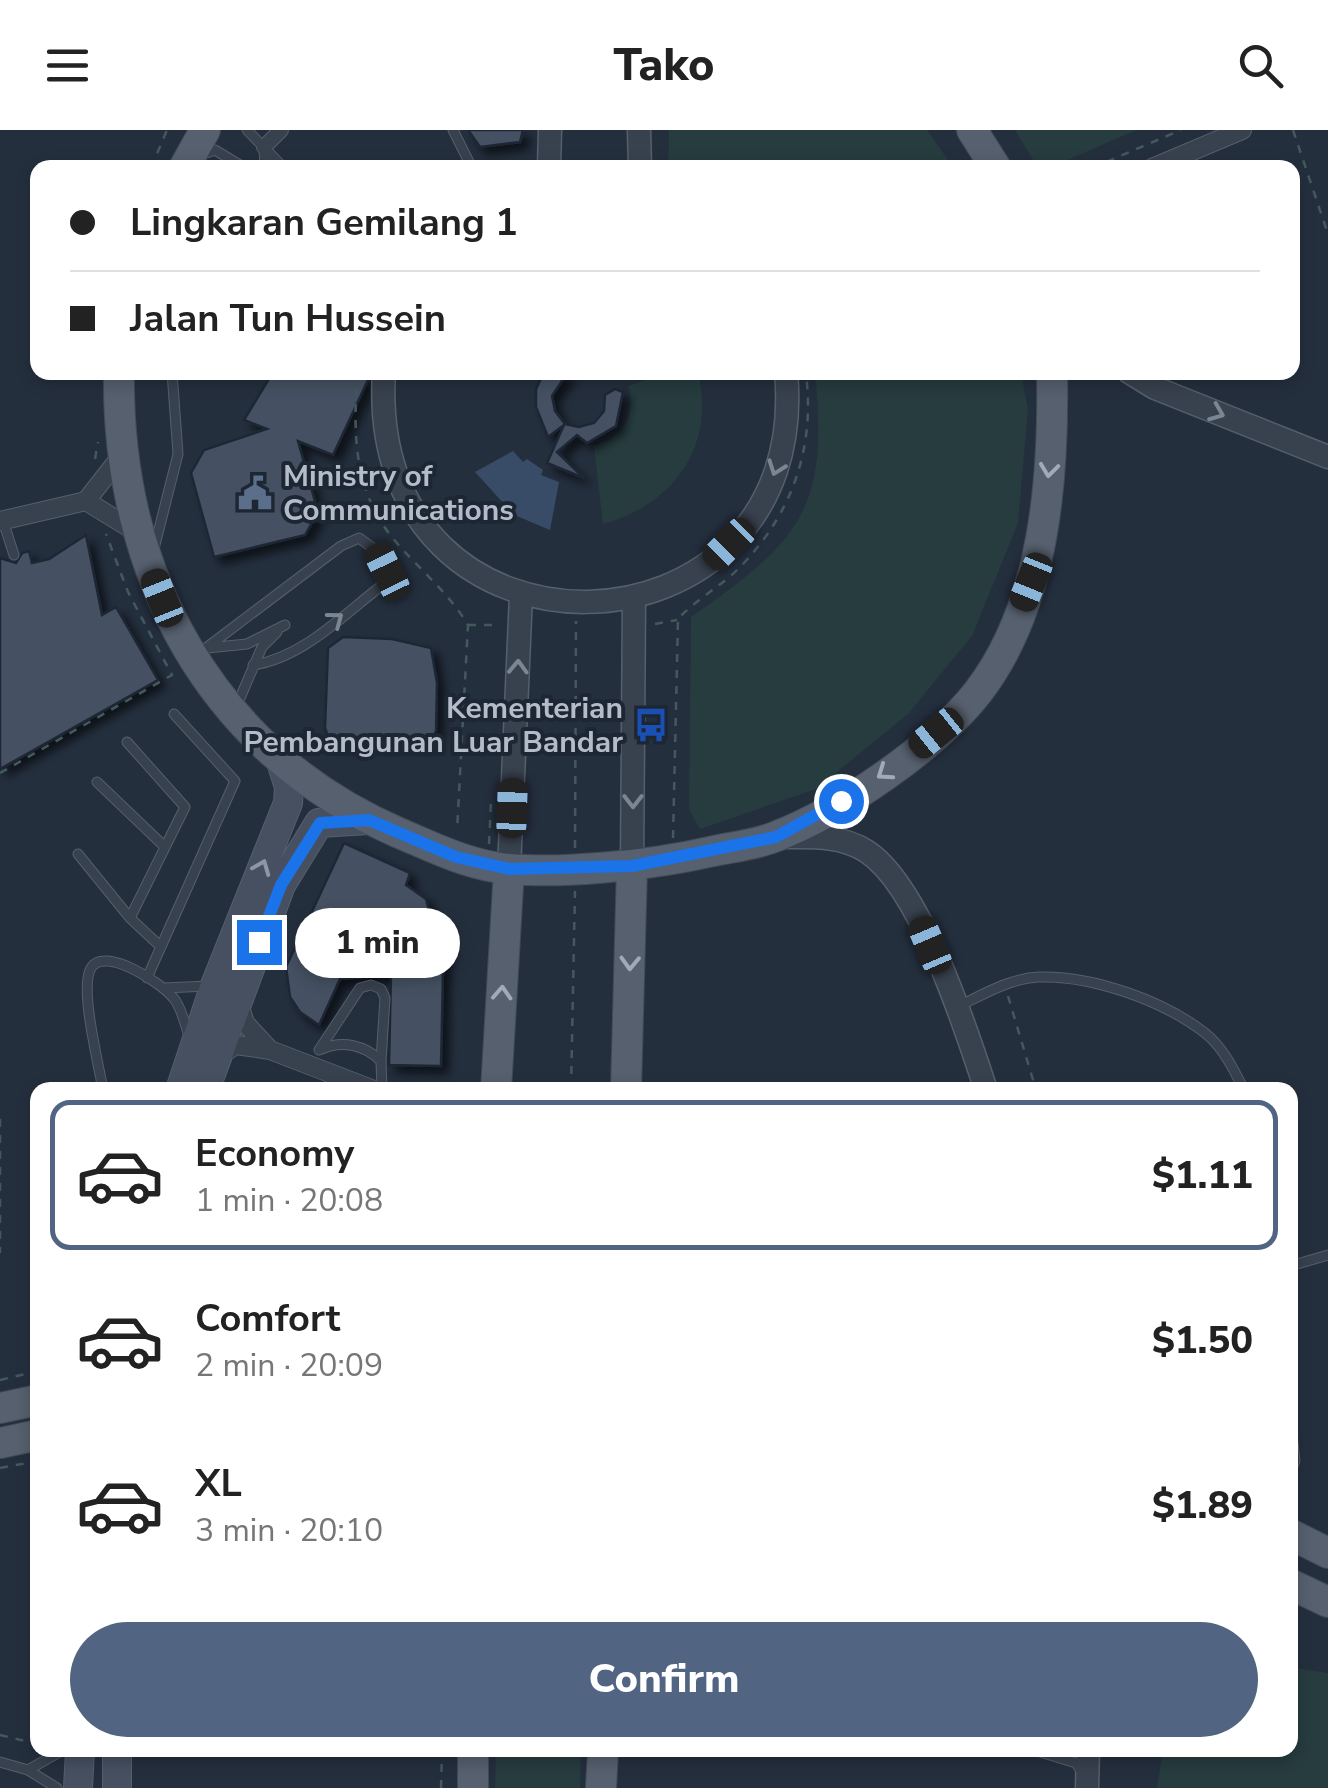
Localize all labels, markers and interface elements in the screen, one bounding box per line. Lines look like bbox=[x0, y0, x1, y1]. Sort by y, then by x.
text: Tako bbox=[613, 35, 715, 96]
icon: menu bbox=[40, 38, 95, 93]
icon: search bbox=[1233, 38, 1288, 93]
text: Lingkaran Gemilang 1 bbox=[130, 197, 518, 248]
text: Jalan Tun Hussein bbox=[130, 293, 446, 344]
one-way arrow bbox=[1207, 402, 1225, 422]
place label: Ministry of Communications bbox=[283, 456, 514, 531]
one-way arrow bbox=[767, 459, 788, 476]
one-way arrow bbox=[1039, 462, 1060, 478]
public building icon: Ministry of Communications bbox=[236, 474, 274, 512]
car bbox=[697, 512, 761, 576]
car bbox=[360, 537, 414, 605]
car bbox=[1006, 549, 1056, 615]
car bbox=[137, 565, 187, 631]
one-way arrow bbox=[325, 614, 343, 631]
one-way arrow bbox=[507, 658, 528, 674]
place label: Kementerian Pembangunan Luar Bandar bbox=[244, 688, 623, 763]
car bbox=[903, 702, 969, 764]
bus stop icon: Kementerian Pembangunan Luar Bandar bbox=[632, 706, 670, 744]
one-way arrow bbox=[877, 761, 896, 779]
car bbox=[496, 777, 528, 839]
route start bbox=[819, 779, 864, 824]
one-way arrow bbox=[622, 794, 644, 810]
one-way arrow bbox=[250, 860, 270, 878]
callout: 1 min bbox=[294, 907, 459, 977]
car bbox=[904, 912, 956, 978]
route end bbox=[237, 920, 282, 965]
text: 1 min bbox=[335, 921, 420, 964]
one-way arrow bbox=[619, 956, 640, 972]
one-way arrow bbox=[491, 984, 512, 1000]
text: Economy bbox=[195, 1128, 354, 1179]
icon: car bbox=[75, 1130, 165, 1220]
text: $1.11 bbox=[1152, 1150, 1253, 1201]
text: 1 min · 20:08 bbox=[195, 1179, 383, 1222]
text: Comfort bbox=[195, 1293, 340, 1344]
icon: car bbox=[75, 1295, 165, 1385]
text: $1.50 bbox=[1152, 1315, 1253, 1366]
text: 2 min · 20:09 bbox=[195, 1344, 383, 1387]
text: XL bbox=[195, 1458, 242, 1509]
icon: car bbox=[75, 1460, 165, 1550]
text: $1.89 bbox=[1152, 1480, 1253, 1531]
text: 3 min · 20:10 bbox=[195, 1509, 383, 1552]
button: Confirm bbox=[70, 1622, 1258, 1737]

